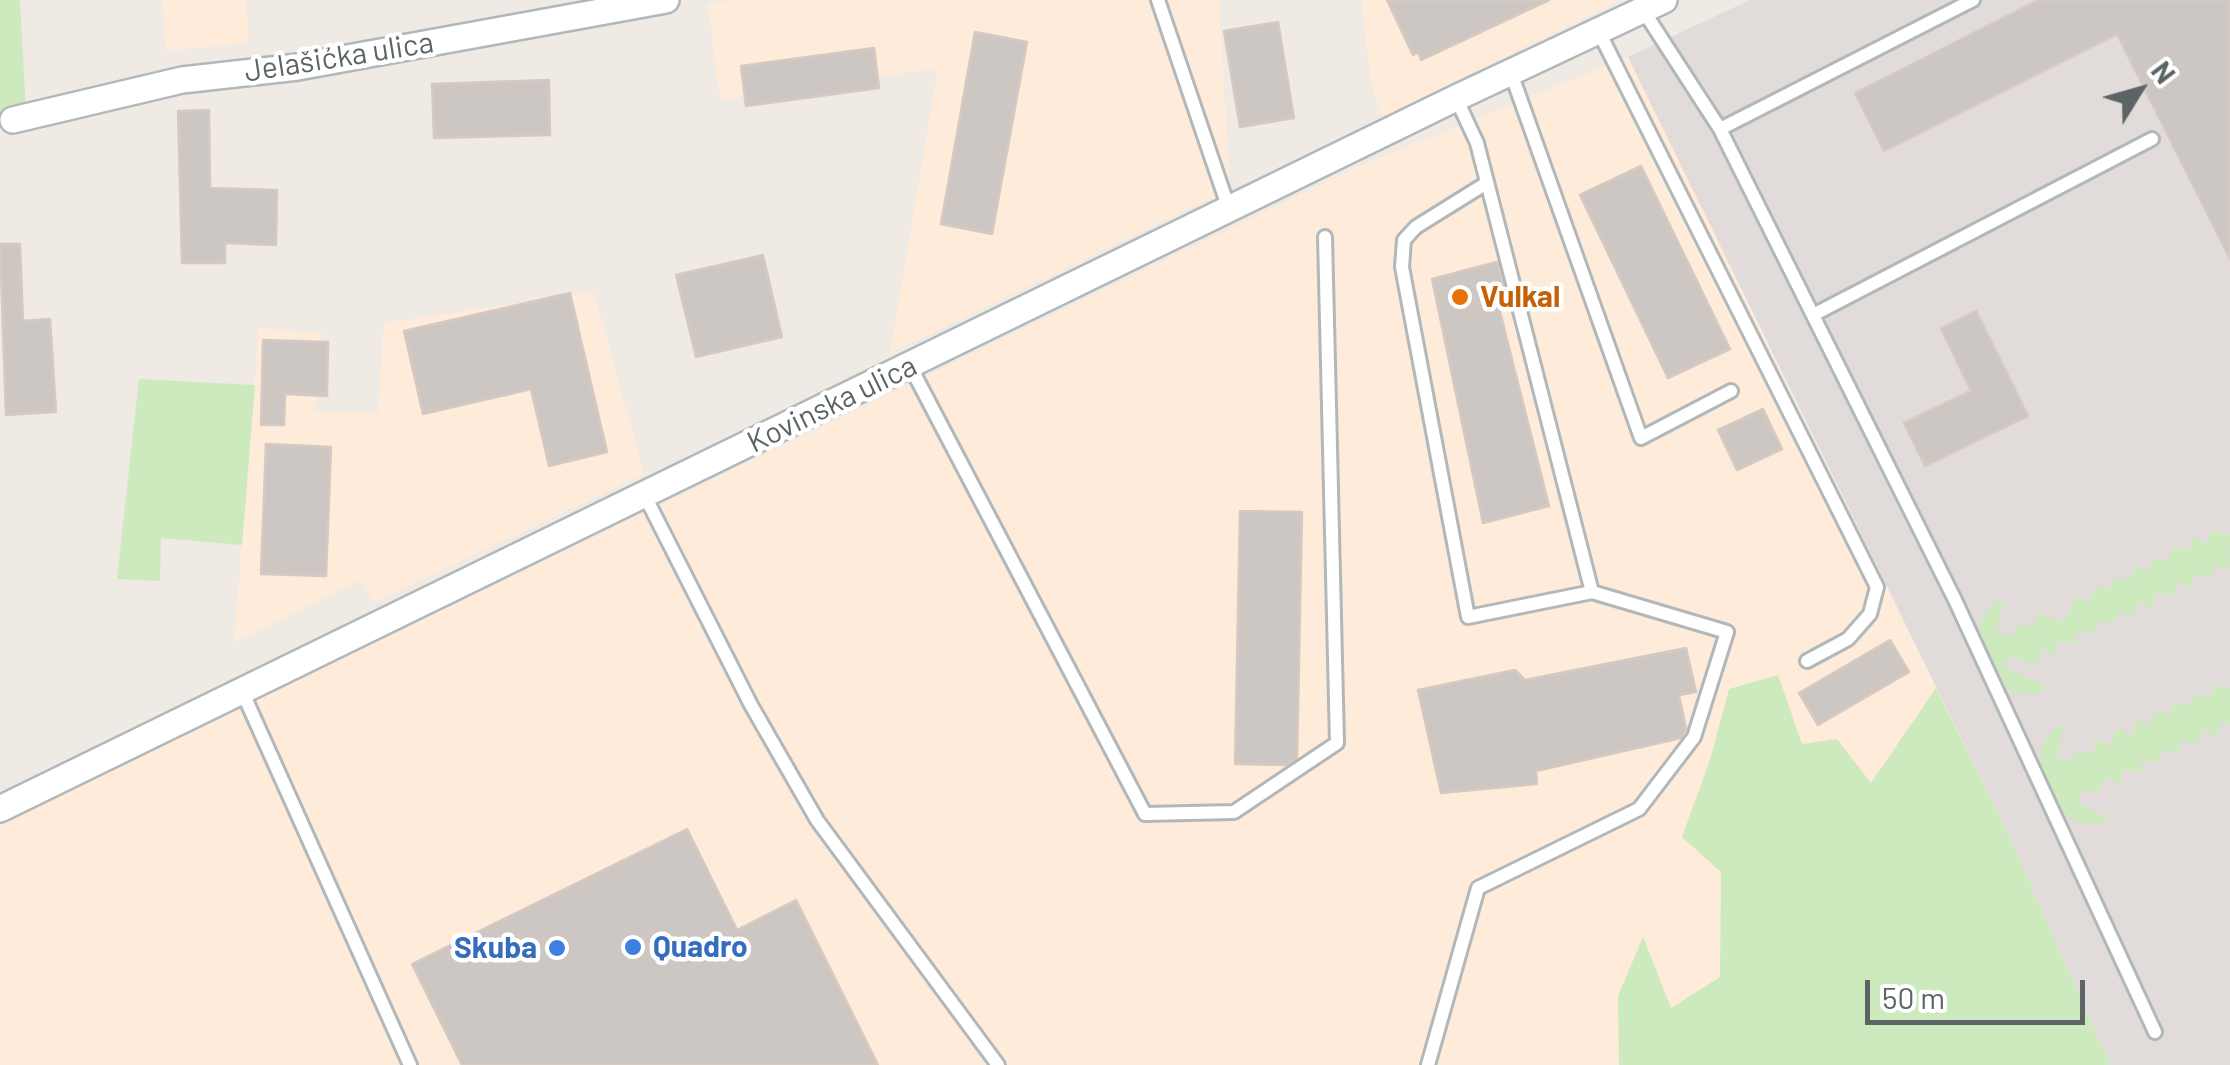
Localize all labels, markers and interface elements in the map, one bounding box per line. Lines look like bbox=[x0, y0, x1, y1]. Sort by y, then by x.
street label: Jelašićka ulica bbox=[242, 24, 436, 90]
north arrow bbox=[2090, 40, 2190, 140]
text: N bbox=[2145, 54, 2183, 90]
place label: Vulkal bbox=[1480, 279, 1560, 315]
marker: Vulkal bbox=[1449, 286, 1471, 308]
street label: Kovinska ulica bbox=[742, 348, 922, 460]
place label: Quadro bbox=[653, 929, 748, 965]
place label: Skuba bbox=[454, 930, 537, 966]
marker: Quadro bbox=[622, 936, 644, 958]
marker: Skuba bbox=[546, 937, 568, 959]
scale bar bbox=[1870, 960, 2090, 1022]
text: 50 m bbox=[1882, 979, 1945, 1015]

